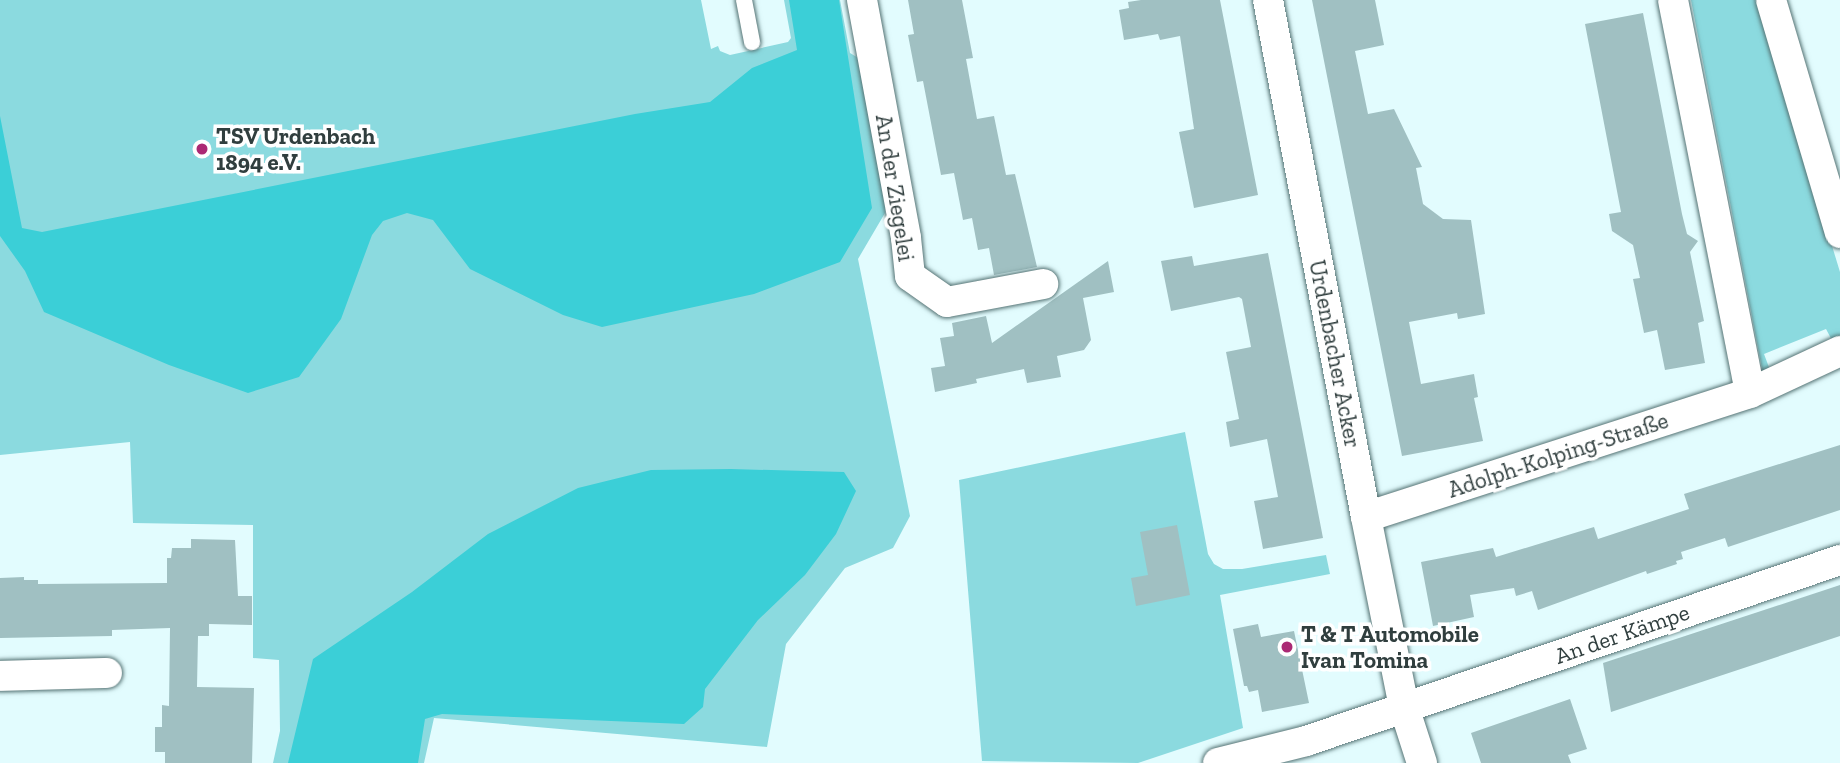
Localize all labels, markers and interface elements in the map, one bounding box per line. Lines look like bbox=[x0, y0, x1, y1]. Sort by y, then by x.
street label: An der Ziegelei bbox=[870, 112, 920, 264]
place label: TSV Urdenbach 1894 e.V. bbox=[216, 122, 376, 176]
marker: TSV Urdenbach 1894 e.V. bbox=[194, 141, 210, 157]
street label: Urdenbacher Acker bbox=[1303, 257, 1367, 451]
street label: Adolph-Kolping-Straße bbox=[1444, 406, 1672, 504]
street label: An der Kämpe bbox=[1551, 598, 1693, 670]
place label: T & T Automobile Ivan Tomina bbox=[1301, 620, 1479, 674]
marker: T & T Automobile Ivan Tomina bbox=[1279, 639, 1295, 655]

